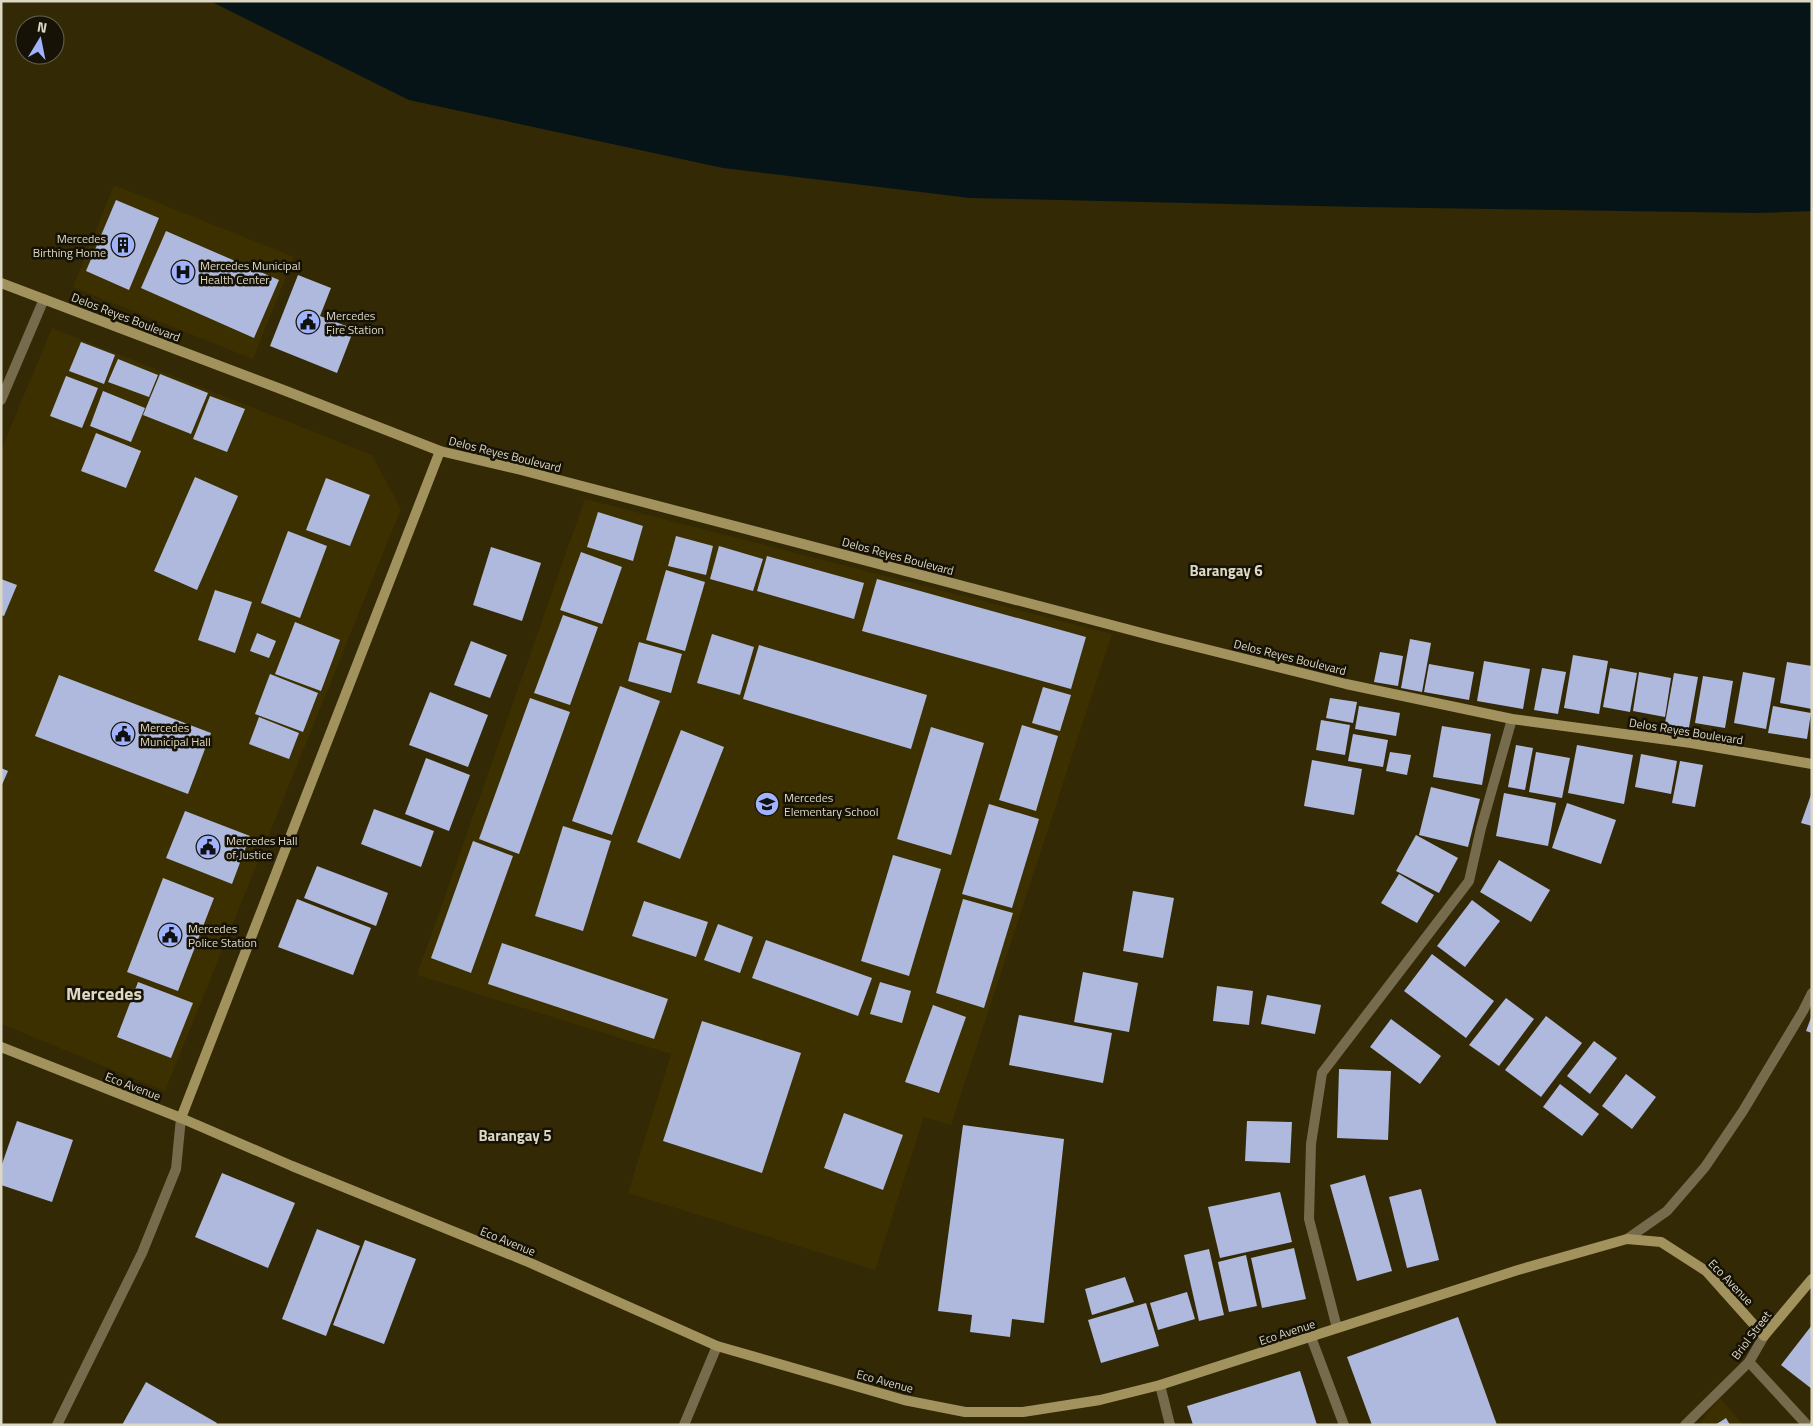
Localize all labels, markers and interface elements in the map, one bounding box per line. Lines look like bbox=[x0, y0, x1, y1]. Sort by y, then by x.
north arrow bbox=[15, 15, 65, 65]
text: N bbox=[36, 16, 49, 38]
place label: Mercedes Birthing Home bbox=[33, 229, 106, 262]
building icon: Mercedes Birthing Home bbox=[110, 232, 136, 258]
place label: Mercedes Municipal Health Center bbox=[200, 256, 300, 289]
hospital icon: Mercedes Municipal Health Center bbox=[170, 259, 196, 285]
street label: Delos Reyes Boulevard bbox=[69, 287, 183, 347]
place label: Mercedes Fire Station bbox=[326, 306, 384, 339]
public building icon: Mercedes Fire Station bbox=[295, 309, 321, 335]
street label: Delos Reyes Boulevard bbox=[447, 431, 563, 477]
street label: Delos Reyes Boulevard bbox=[840, 532, 956, 580]
district label: Barangay 6 bbox=[1189, 559, 1263, 582]
street label: Delos Reyes Boulevard bbox=[1232, 634, 1348, 680]
street label: Delos Reyes Boulevard bbox=[1628, 713, 1744, 749]
place label: Mercedes Municipal Hall bbox=[140, 718, 211, 751]
public building icon: Mercedes Municipal Hall bbox=[110, 721, 136, 747]
place label: Mercedes Elementary School bbox=[784, 788, 878, 821]
school or university icon: Mercedes Elementary School bbox=[754, 791, 780, 817]
place label: Mercedes Hall of Justice bbox=[226, 831, 298, 864]
public building icon: Mercedes Hall of Justice bbox=[195, 834, 221, 860]
place label: Mercedes Police Station bbox=[188, 919, 257, 952]
public building icon: Mercedes Police Station bbox=[157, 922, 183, 948]
district label: Mercedes bbox=[66, 980, 142, 1007]
street label: Eco Avenue bbox=[102, 1067, 164, 1105]
district label: Barangay 5 bbox=[478, 1124, 552, 1147]
street label: Eco Avenue bbox=[477, 1221, 539, 1261]
street label: Eco Avenue bbox=[1704, 1254, 1758, 1310]
street label: Briol Street bbox=[1726, 1306, 1776, 1363]
street label: Eco Avenue bbox=[1256, 1314, 1318, 1350]
street label: Eco Avenue bbox=[854, 1364, 916, 1398]

